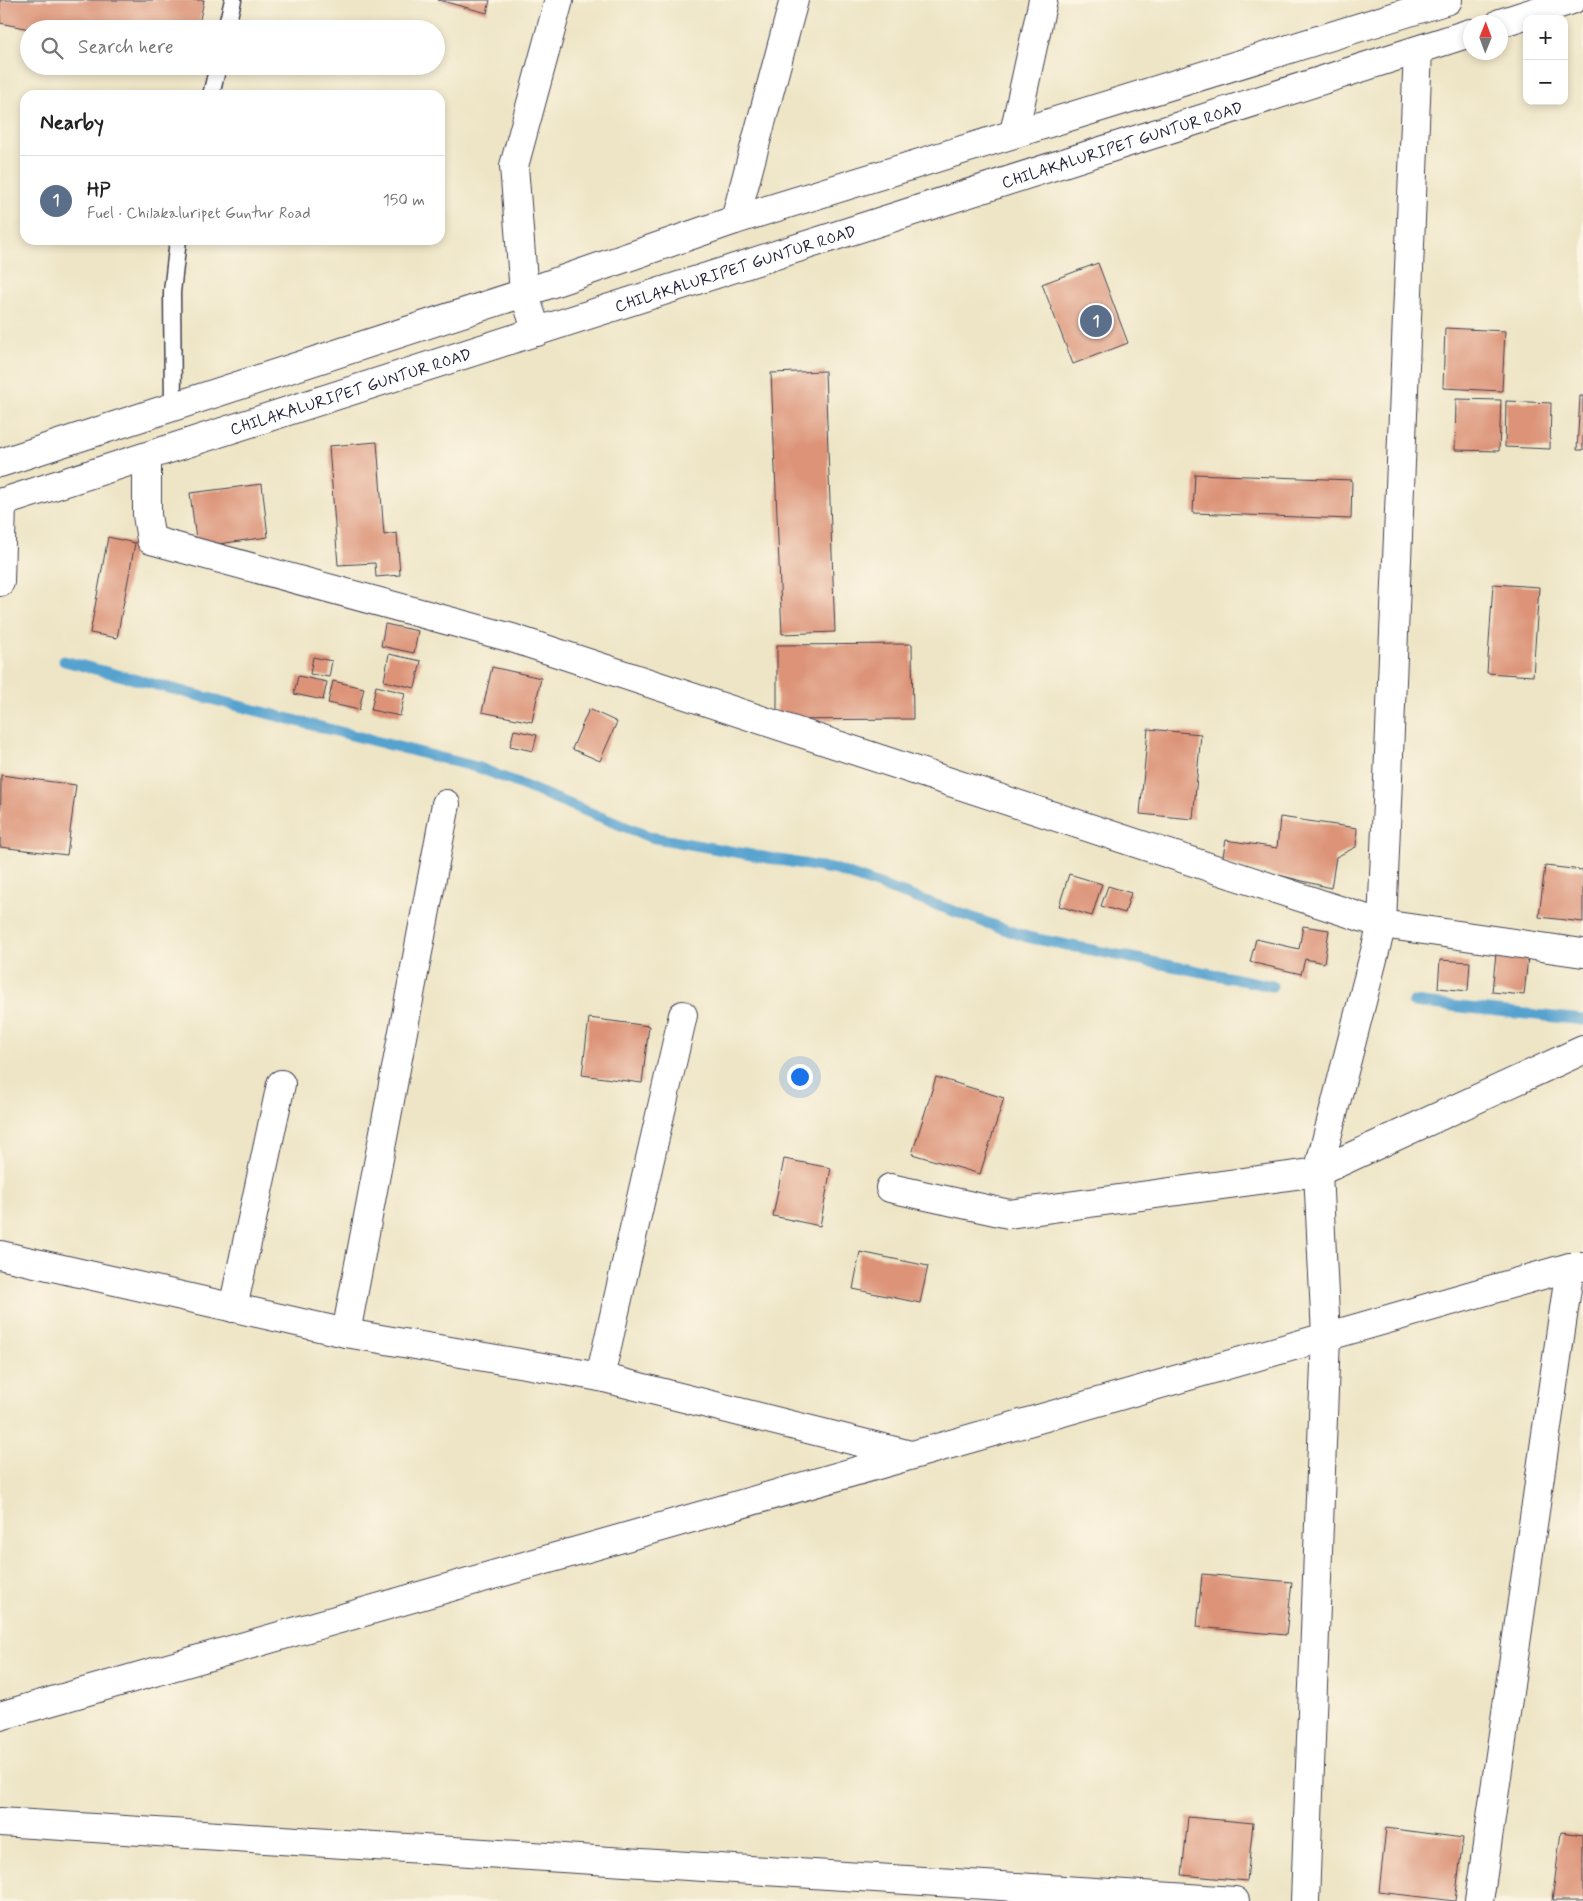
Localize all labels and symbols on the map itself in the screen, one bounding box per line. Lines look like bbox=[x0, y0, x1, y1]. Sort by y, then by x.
north arrow bbox=[1463, 15, 1508, 60]
street label: CHILAKALURIPET GUNTUR ROAD bbox=[999, 97, 1246, 194]
street label: CHILAKALURIPET GUNTUR ROAD bbox=[613, 221, 859, 318]
pin: 1 bbox=[1080, 302, 1112, 340]
street label: CHILAKALURIPET GUNTUR ROAD bbox=[228, 344, 474, 441]
your location bbox=[787, 1064, 813, 1090]

